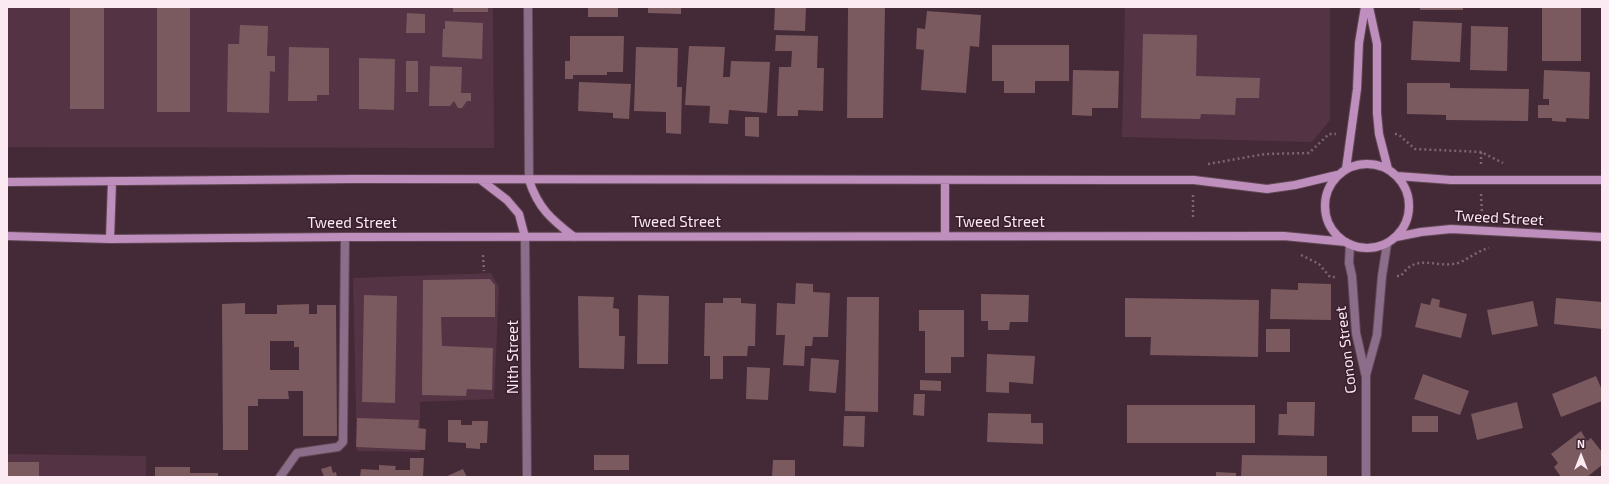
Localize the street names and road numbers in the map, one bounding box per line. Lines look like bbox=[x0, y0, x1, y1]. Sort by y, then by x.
street label: Tweed Street bbox=[1454, 207, 1544, 229]
street label: Tweed Street bbox=[631, 213, 721, 231]
street label: Tweed Street bbox=[955, 213, 1045, 231]
street label: Tweed Street bbox=[307, 214, 397, 232]
street label: Conon Street bbox=[1332, 305, 1360, 395]
street label: Nith Street bbox=[504, 320, 522, 394]

